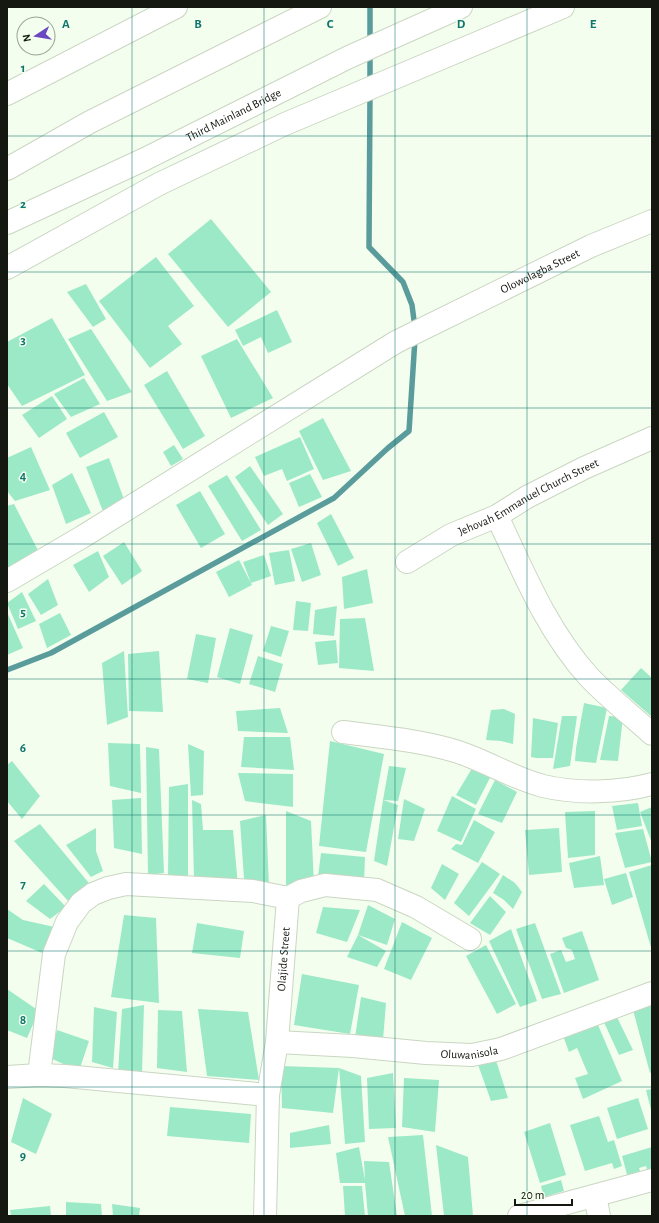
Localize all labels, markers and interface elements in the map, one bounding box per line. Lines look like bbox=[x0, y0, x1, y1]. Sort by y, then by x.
north arrow bbox=[16, 16, 56, 56]
text: A bbox=[62, 18, 70, 31]
text: B bbox=[194, 18, 202, 31]
text: C bbox=[327, 18, 334, 31]
text: D bbox=[457, 18, 466, 31]
text: E bbox=[590, 18, 597, 31]
text: N bbox=[21, 33, 33, 43]
text: 1 bbox=[21, 62, 25, 75]
street label: Third Mainland Bridge bbox=[184, 86, 283, 144]
text: 2 bbox=[20, 198, 26, 211]
street label: Olowolagba Street bbox=[498, 247, 582, 296]
text: 3 bbox=[20, 334, 26, 347]
street label: Jehovah Emmanuel Church Street bbox=[456, 456, 601, 537]
text: 4 bbox=[20, 470, 27, 483]
text: 5 bbox=[20, 606, 26, 619]
text: 6 bbox=[20, 742, 26, 755]
text: 7 bbox=[20, 878, 26, 891]
street label: Olajide Street bbox=[275, 926, 292, 992]
text: 8 bbox=[20, 1014, 26, 1027]
street label: Oluwanisola bbox=[440, 1044, 500, 1061]
text: 9 bbox=[20, 1150, 26, 1163]
scale bar bbox=[515, 1181, 572, 1207]
text: 20 m bbox=[521, 1189, 544, 1201]

